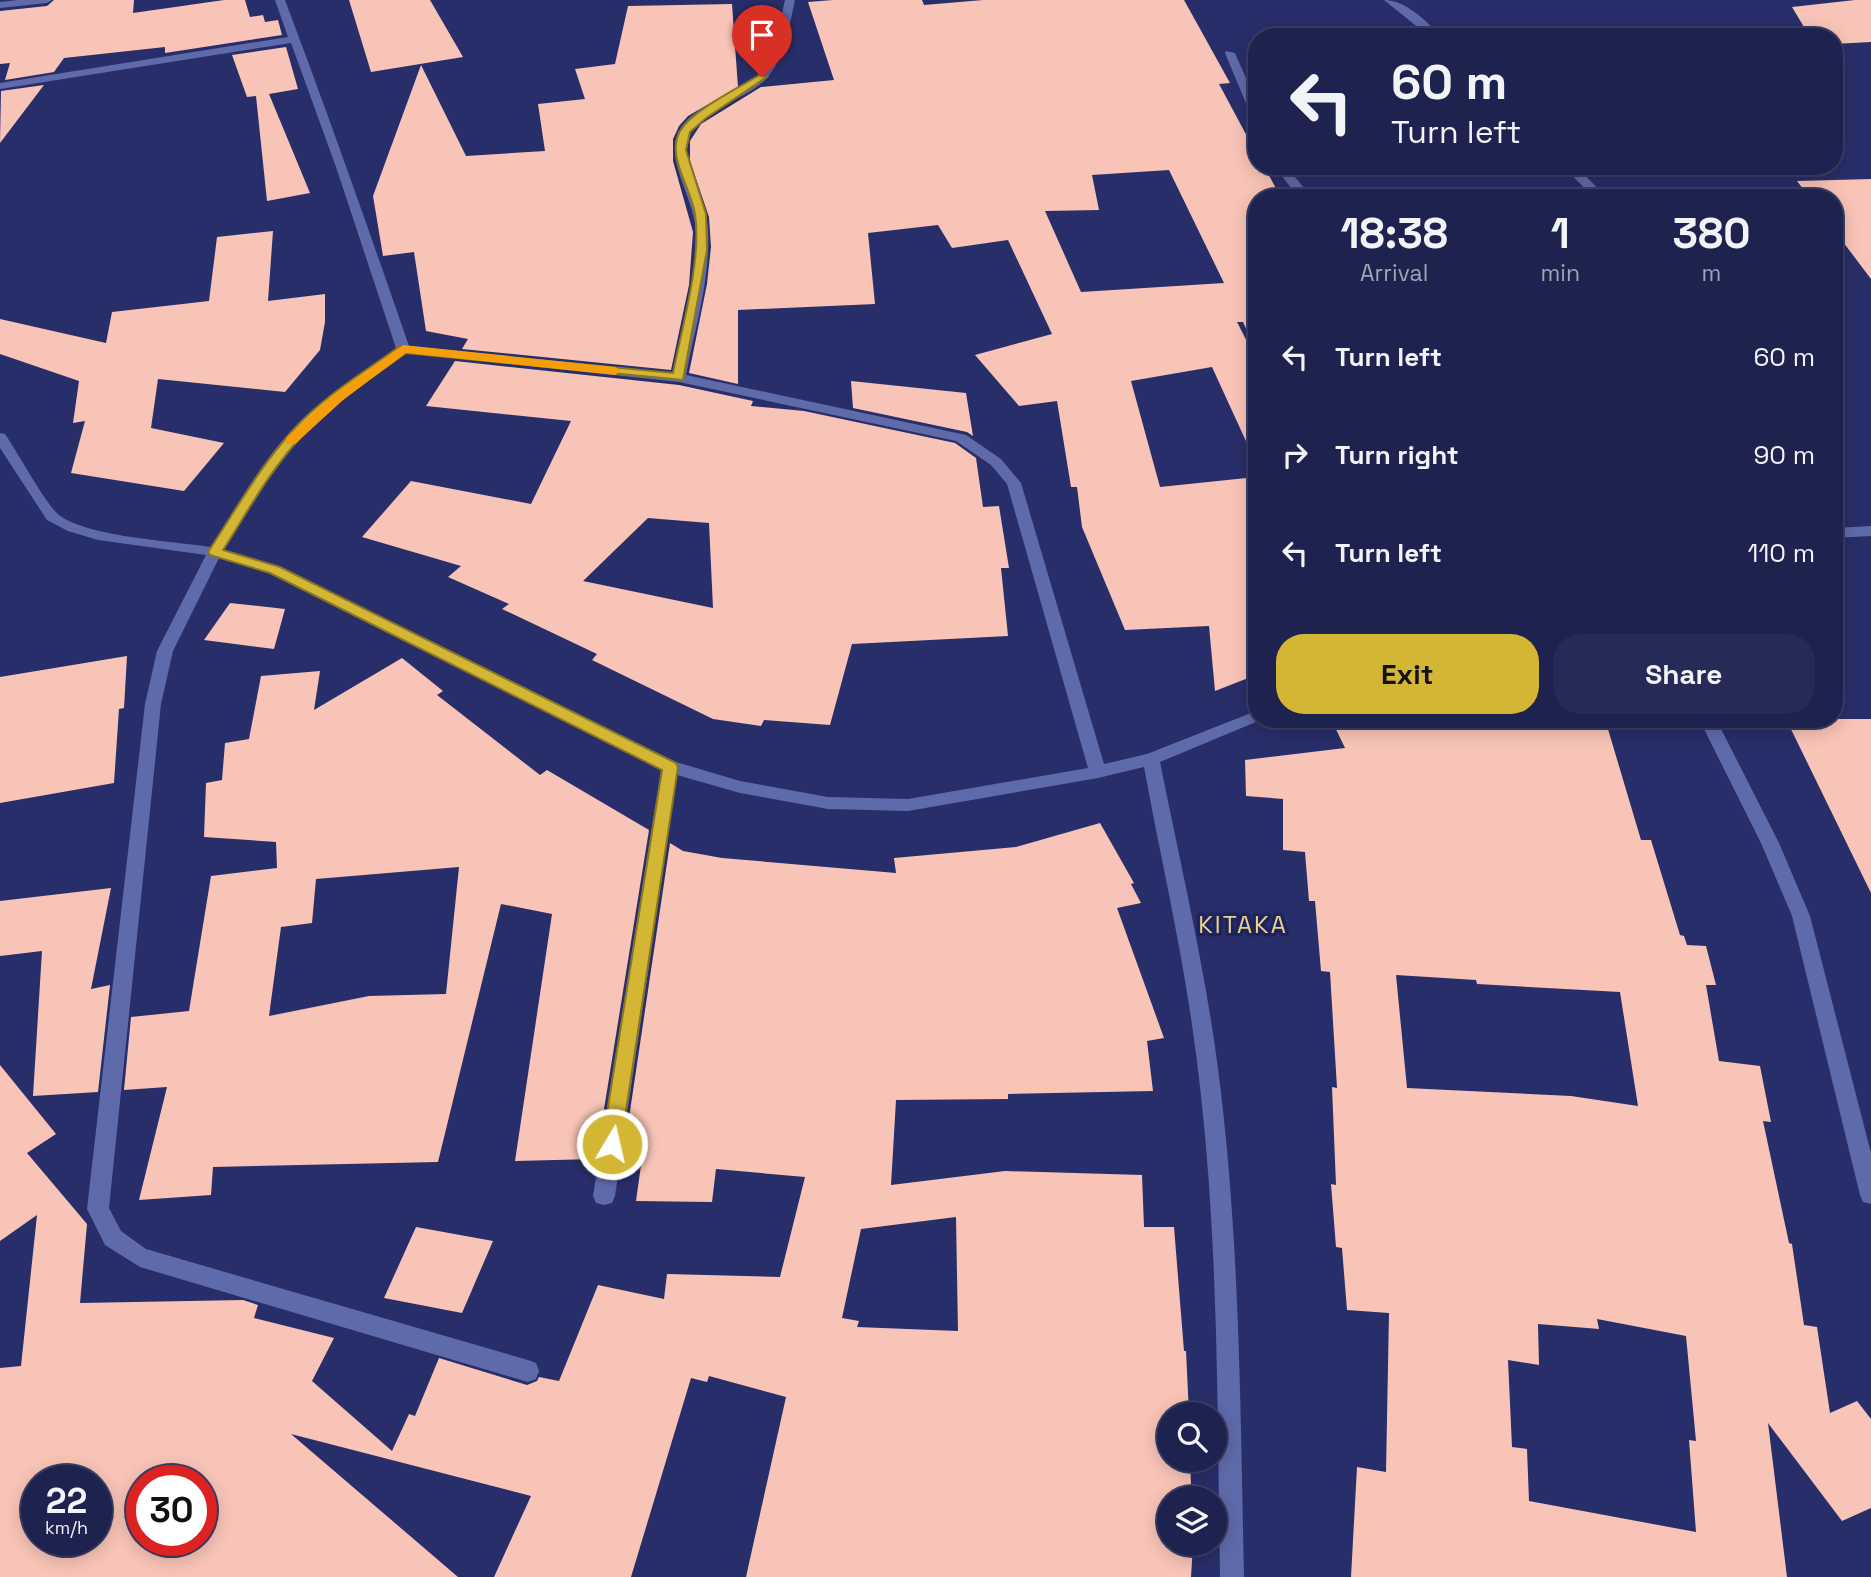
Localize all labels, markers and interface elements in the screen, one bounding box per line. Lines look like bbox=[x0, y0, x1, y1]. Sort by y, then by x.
pin bbox=[732, 5, 792, 77]
icon: arrive bbox=[743, 16, 781, 54]
text: 60 m bbox=[1391, 51, 1507, 113]
icon: left bbox=[1276, 56, 1367, 147]
text: Turn left bbox=[1391, 112, 1521, 152]
text: 18:38 bbox=[1341, 207, 1448, 260]
text: 1 bbox=[1551, 207, 1570, 260]
text: 380 bbox=[1673, 207, 1750, 260]
text: Arrival bbox=[1360, 258, 1428, 288]
text: min bbox=[1540, 258, 1580, 288]
text: m bbox=[1702, 258, 1721, 288]
icon: left bbox=[1276, 338, 1314, 376]
text: Turn left bbox=[1335, 340, 1442, 374]
text: 60 m bbox=[1753, 340, 1815, 374]
icon: right bbox=[1276, 436, 1314, 474]
text: Turn right bbox=[1335, 438, 1459, 472]
text: 90 m bbox=[1753, 438, 1815, 472]
icon: left bbox=[1276, 534, 1314, 572]
text: Turn left bbox=[1335, 536, 1442, 570]
text: 110 m bbox=[1748, 536, 1815, 570]
button: Exit bbox=[1276, 634, 1539, 714]
button: Share bbox=[1553, 634, 1815, 714]
district label: KITAKA bbox=[1198, 909, 1288, 940]
position arrow bbox=[575, 1107, 649, 1181]
map controls bbox=[1157, 1402, 1227, 1556]
button: search bbox=[1157, 1402, 1227, 1472]
speed limit sign: 30 bbox=[126, 1465, 217, 1556]
text: 22 bbox=[46, 1479, 87, 1523]
button: layers bbox=[1157, 1486, 1227, 1556]
text: km/h bbox=[45, 1516, 88, 1539]

